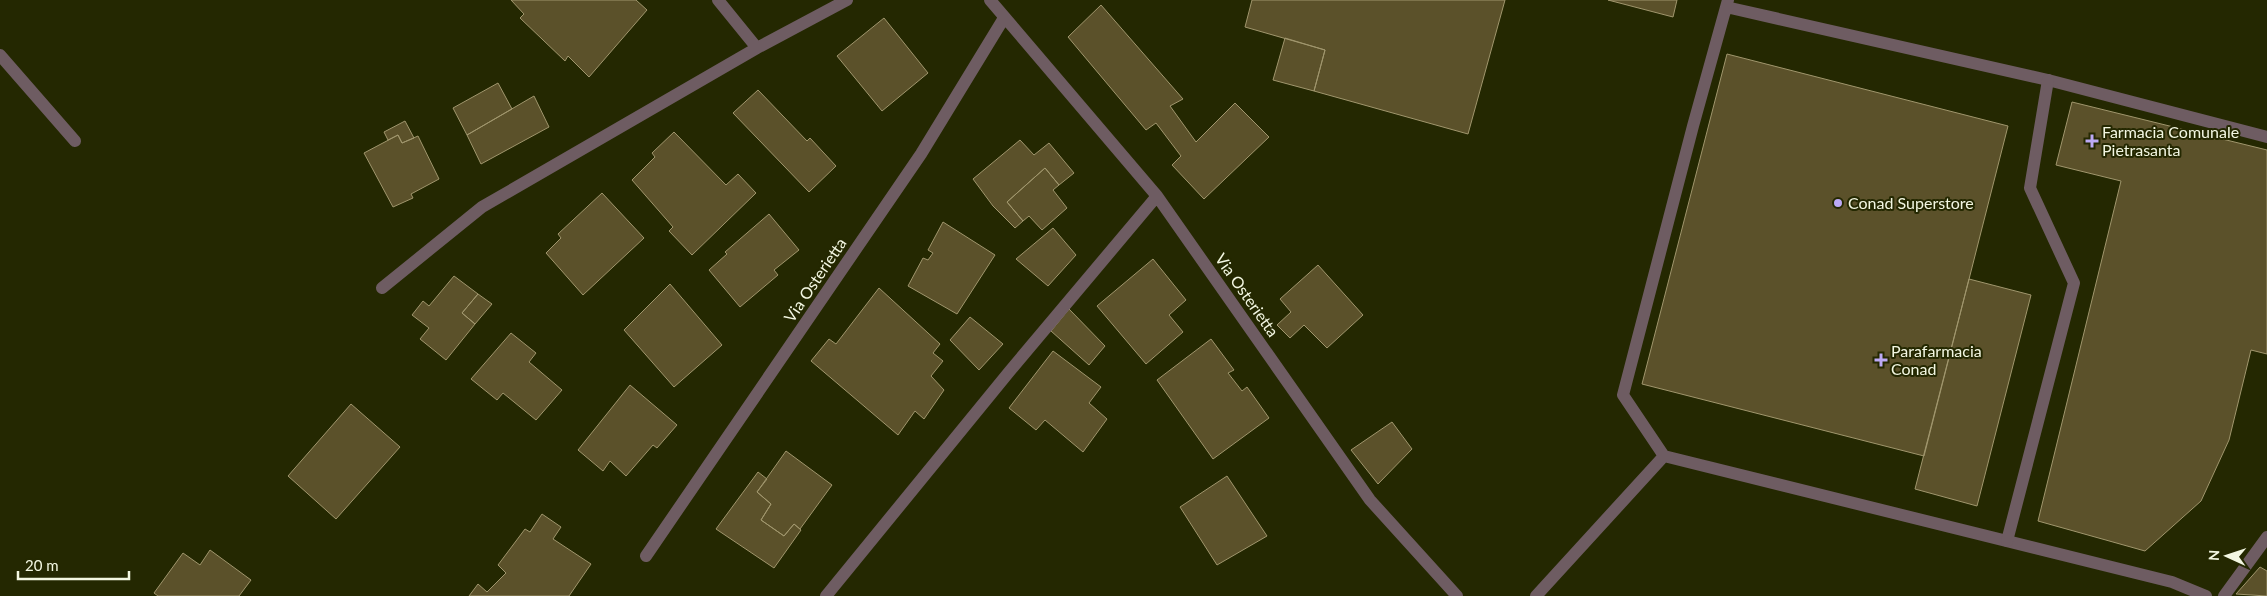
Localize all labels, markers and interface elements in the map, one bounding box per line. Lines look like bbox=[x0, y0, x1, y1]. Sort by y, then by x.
place label: Farmacia Comunale Pietrasanta bbox=[2102, 122, 2239, 159]
marker: Farmacia Comunale Pietrasanta bbox=[2086, 135, 2098, 147]
place label: Conad Superstore bbox=[1848, 193, 1974, 212]
marker: Conad Superstore bbox=[1832, 197, 1844, 209]
street label: Via Osterietta bbox=[779, 234, 850, 325]
street label: Via Osterietta bbox=[1212, 249, 1283, 340]
place label: Parafarmacia Conad bbox=[1891, 341, 1982, 378]
marker: Parafarmacia Conad bbox=[1875, 354, 1887, 366]
north arrow bbox=[2202, 531, 2252, 581]
scale bar bbox=[18, 548, 129, 580]
text: N bbox=[2205, 549, 2222, 561]
text: 20 m bbox=[25, 556, 59, 574]

